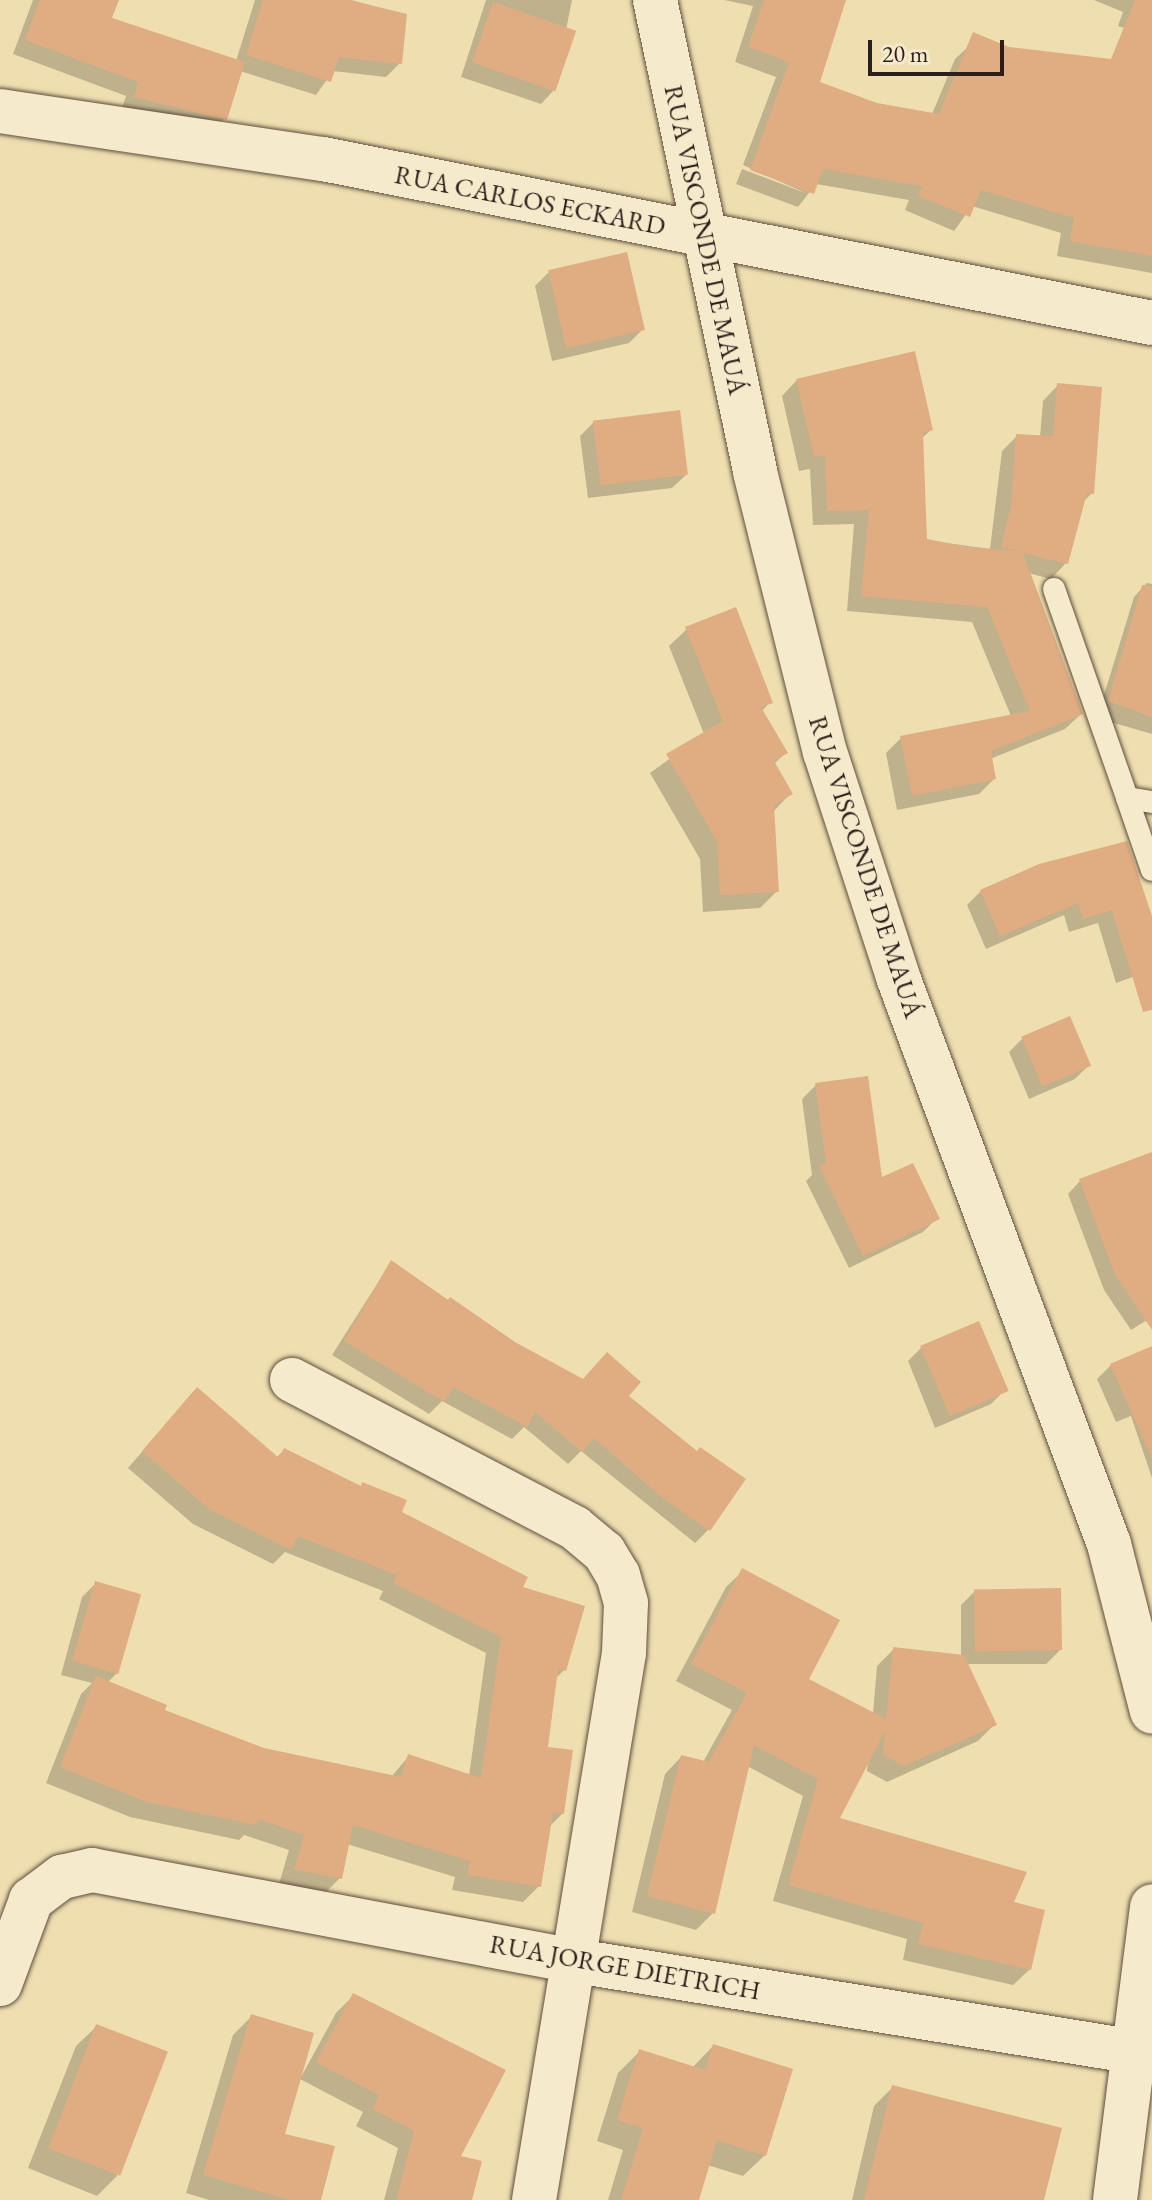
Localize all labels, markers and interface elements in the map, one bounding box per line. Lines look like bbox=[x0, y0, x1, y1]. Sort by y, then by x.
scale bar bbox=[872, 24, 1008, 74]
text: 20 m bbox=[882, 38, 929, 69]
street label: RUA VISCONDE DE MAUÁ bbox=[657, 82, 753, 398]
street label: RUA CARLOS ECKARD bbox=[392, 159, 668, 243]
street label: RUA VISCONDE DE MAUÁ bbox=[801, 712, 929, 1022]
street label: RUA JORGE DIETRICH bbox=[487, 1929, 763, 2007]

